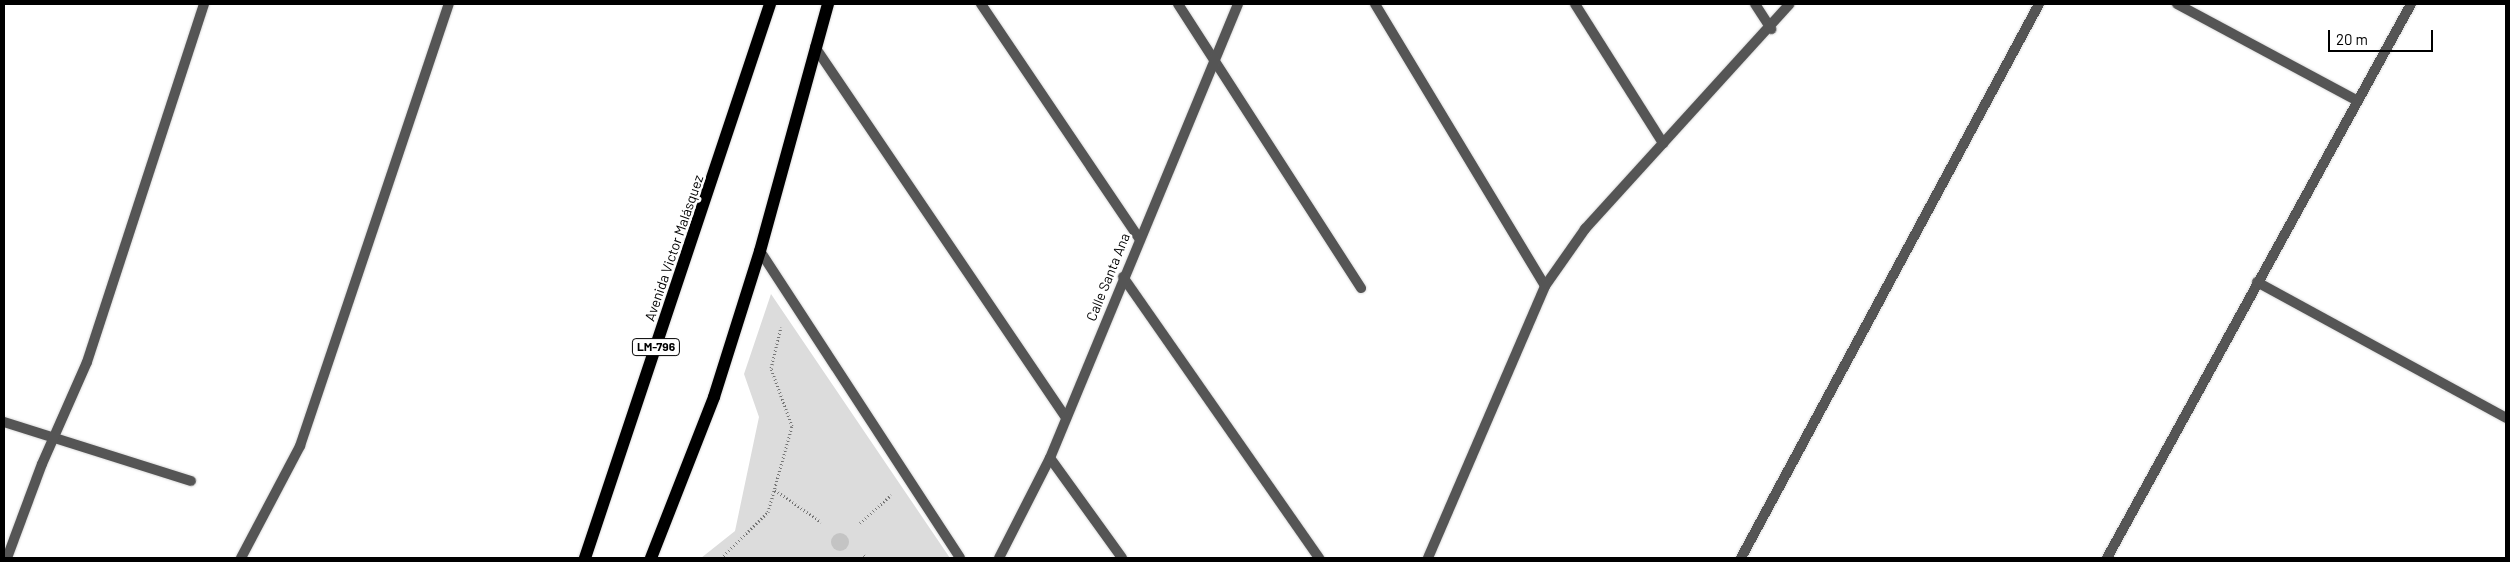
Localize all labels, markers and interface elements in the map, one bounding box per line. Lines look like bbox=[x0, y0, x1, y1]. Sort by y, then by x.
scale bar bbox=[2330, 20, 2435, 52]
text: 20 m bbox=[2336, 30, 2368, 48]
street label: Avenida Victor Malásquez bbox=[641, 173, 707, 323]
street label: Calle Santa Ana bbox=[1083, 231, 1133, 323]
road number: LM-796 bbox=[631, 338, 681, 357]

